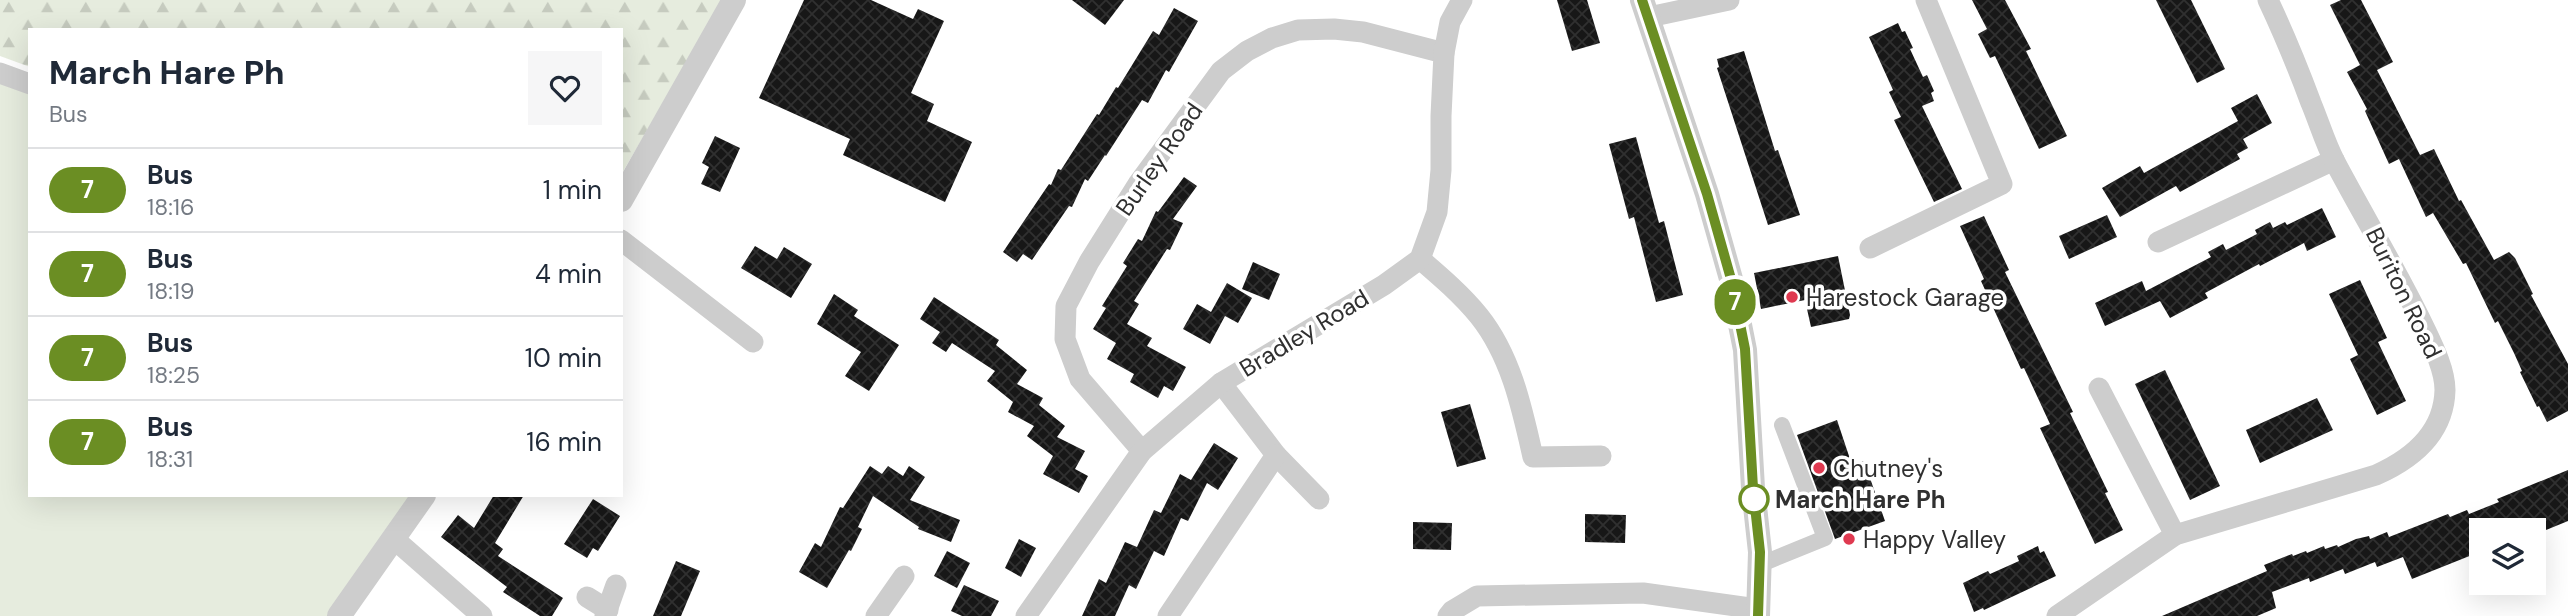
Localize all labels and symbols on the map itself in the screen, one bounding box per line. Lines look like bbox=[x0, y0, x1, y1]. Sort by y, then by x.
street label: Burley Road bbox=[1109, 96, 1209, 222]
street label: Buriton Road bbox=[2359, 222, 2449, 364]
line badge: 7 bbox=[1712, 279, 1758, 325]
street label: Bradley Road bbox=[1234, 282, 1374, 384]
place label: Harestock Garage bbox=[1806, 282, 2004, 313]
marker: Harestock Garage bbox=[1784, 289, 1800, 305]
place label: Chutney's bbox=[1833, 453, 1943, 484]
marker: Chutney's bbox=[1811, 460, 1827, 476]
marker: March Hare Ph bbox=[1739, 484, 1769, 514]
place label: March Hare Ph bbox=[1775, 484, 1945, 515]
place label: Happy Valley bbox=[1863, 524, 2006, 555]
marker: Happy Valley bbox=[1841, 531, 1857, 547]

